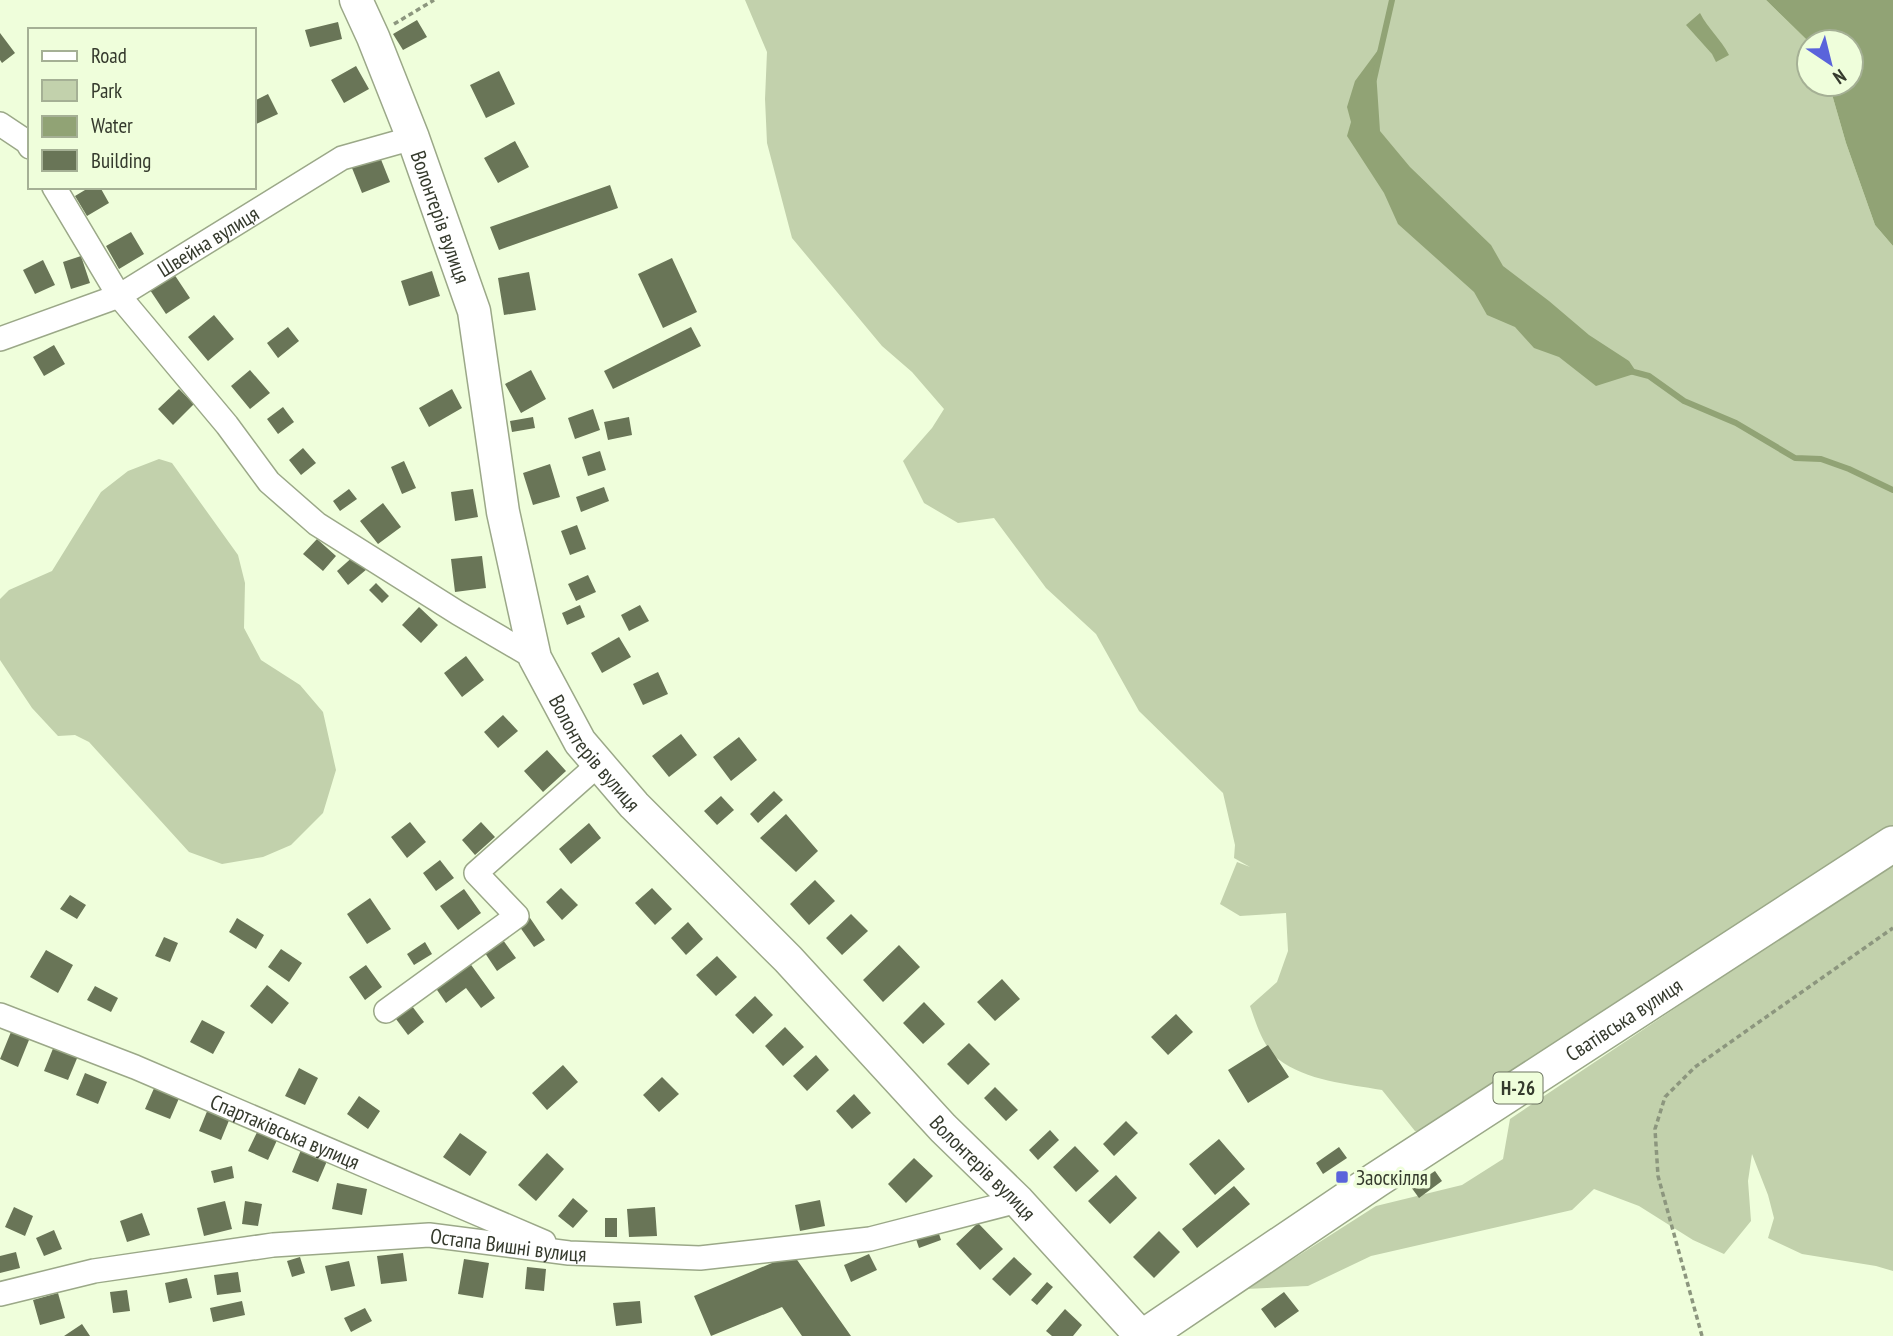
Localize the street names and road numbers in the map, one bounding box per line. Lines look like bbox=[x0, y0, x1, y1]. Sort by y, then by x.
street label: Волонтерів вулиця bbox=[405, 147, 477, 287]
street label: Швейна вулиця bbox=[152, 199, 264, 283]
street label: Волонтерів вулиця bbox=[544, 690, 647, 817]
street label: Сватівська вулиця bbox=[1560, 971, 1687, 1067]
road number: Н-26 bbox=[1494, 1072, 1542, 1104]
street label: Спартаківська вулиця bbox=[206, 1087, 364, 1175]
street label: Волонтерів вулиця bbox=[924, 1109, 1042, 1226]
street label: Остапа Вишні вулиця bbox=[429, 1222, 587, 1267]

